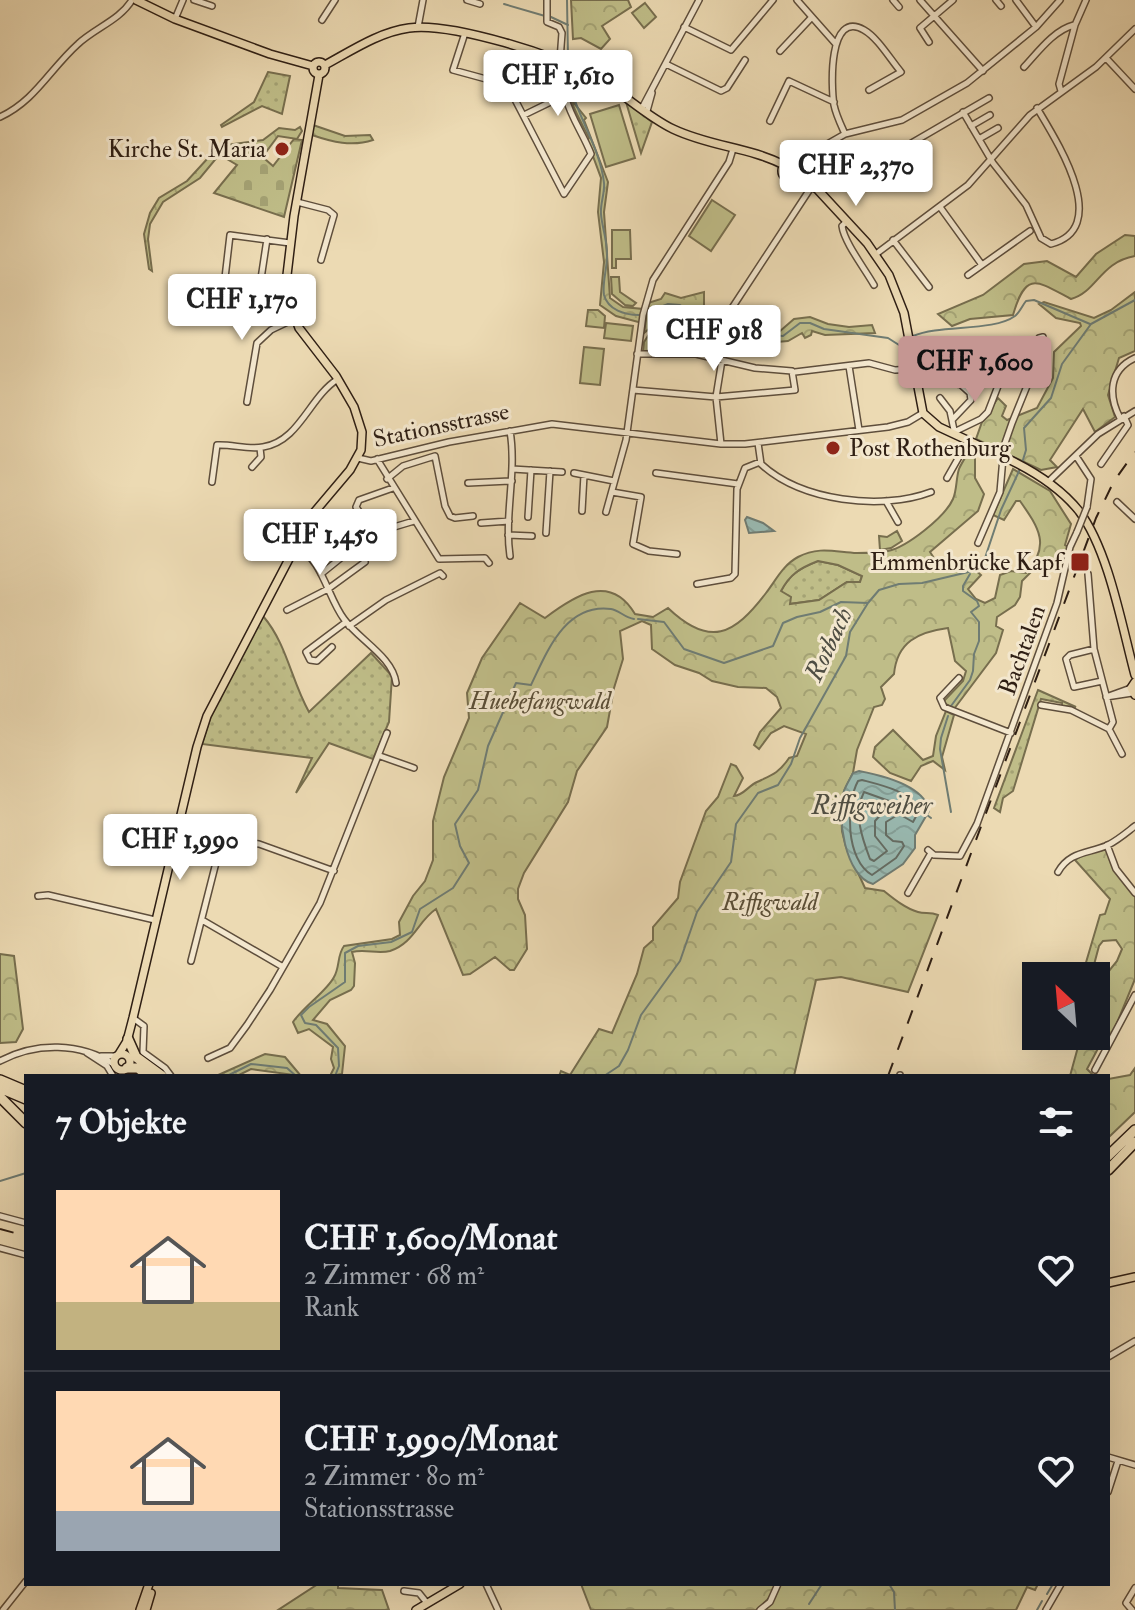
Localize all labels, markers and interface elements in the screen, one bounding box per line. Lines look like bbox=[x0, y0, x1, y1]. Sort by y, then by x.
pin: CHF 1,610 bbox=[466, 50, 650, 118]
text: CHF 1,610 bbox=[501, 60, 615, 92]
place label: Kirche St. Maria bbox=[108, 134, 267, 165]
marker: Kirche St. Maria bbox=[273, 140, 291, 158]
pin: CHF 2,370 bbox=[764, 140, 948, 208]
text: CHF 2,370 bbox=[798, 150, 914, 182]
pin: CHF 1,170 bbox=[150, 274, 334, 342]
text: CHF 1,170 bbox=[186, 284, 298, 316]
pin: CHF 918 bbox=[640, 305, 788, 373]
text: CHF 918 bbox=[666, 315, 762, 347]
pin: CHF 1,600 bbox=[883, 336, 1067, 404]
text: CHF 1,600 bbox=[916, 346, 1034, 378]
street label: Stationsstrasse bbox=[370, 396, 512, 455]
place label: Post Rothenburg bbox=[849, 433, 1012, 464]
marker: Post Rothenburg bbox=[824, 439, 842, 457]
pin: CHF 1,450 bbox=[228, 509, 412, 577]
text: CHF 1,450 bbox=[262, 519, 378, 551]
place label: Emmenbrücke Kapf bbox=[870, 547, 1065, 578]
marker: Emmenbrücke Kapf bbox=[1069, 551, 1091, 573]
street label: Bachtalen bbox=[992, 601, 1053, 700]
water label: Rotbach bbox=[798, 602, 860, 687]
park label: Huebefangwald bbox=[468, 686, 613, 717]
water label: Riffigweiher bbox=[811, 790, 933, 822]
pin: CHF 1,990 bbox=[88, 814, 272, 882]
text: CHF 1,990 bbox=[121, 824, 239, 856]
park label: Riffigwald bbox=[721, 887, 820, 918]
north arrow bbox=[1022, 962, 1110, 1050]
map controls bbox=[1022, 962, 1110, 1050]
icon: filters bbox=[1034, 1100, 1078, 1144]
text: 7 Objekte bbox=[56, 1101, 186, 1144]
text: CHF 1,600/Monat bbox=[304, 1217, 557, 1260]
icon: home bbox=[120, 1222, 216, 1318]
icon: heart bbox=[1034, 1248, 1078, 1292]
text: 2 Zimmer · 68 m² bbox=[304, 1260, 484, 1292]
text: Rank bbox=[304, 1292, 359, 1324]
text: CHF 1,990/Monat bbox=[304, 1418, 558, 1461]
icon: home bbox=[120, 1423, 216, 1519]
icon: heart bbox=[1034, 1449, 1078, 1493]
text: 2 Zimmer · 80 m² bbox=[304, 1461, 484, 1493]
text: Stationsstrasse bbox=[304, 1493, 454, 1525]

